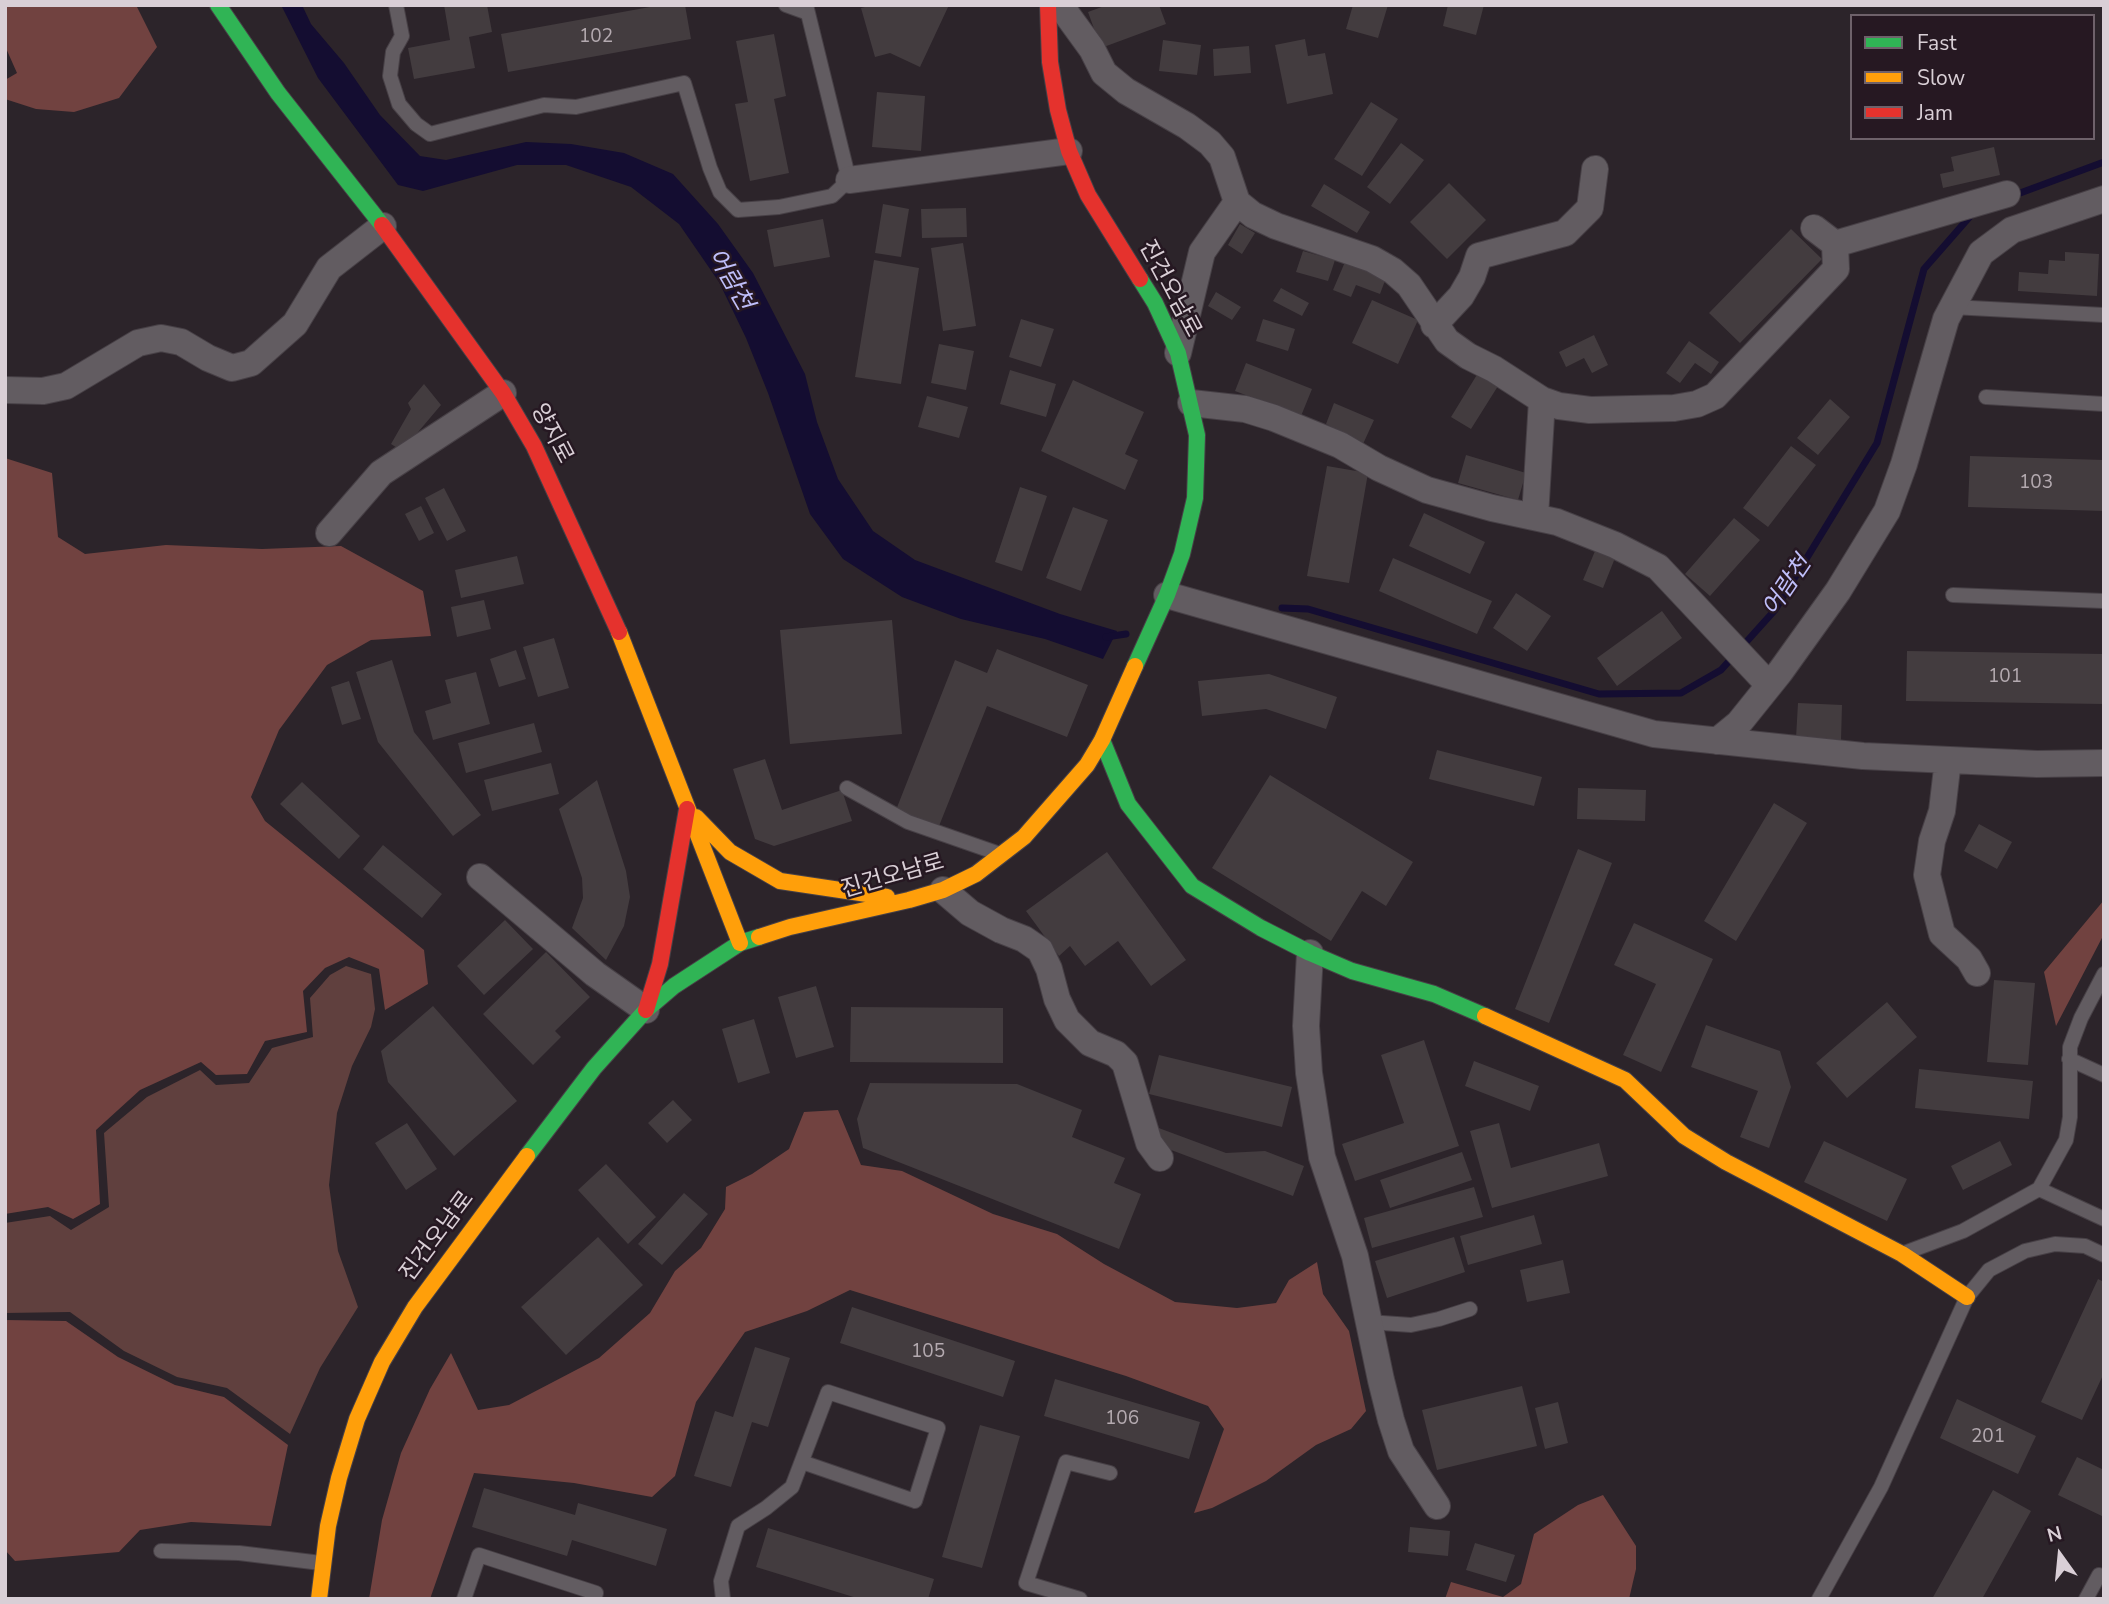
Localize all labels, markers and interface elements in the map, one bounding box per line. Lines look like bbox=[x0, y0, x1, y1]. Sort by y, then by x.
legend bbox=[1850, 14, 2095, 140]
house number: 102 bbox=[579, 26, 613, 48]
text: Fast bbox=[1917, 29, 1957, 57]
text: Slow bbox=[1917, 64, 1965, 92]
text: Jam bbox=[1917, 99, 1953, 127]
street label: 진건오남로 bbox=[1132, 236, 1206, 342]
water label: 어람천 bbox=[700, 244, 758, 316]
street label: 양지로 bbox=[524, 399, 578, 469]
house number: 103 bbox=[2019, 472, 2053, 494]
water label: 어람천 bbox=[1758, 551, 1818, 623]
house number: 101 bbox=[1988, 666, 2022, 688]
street label: 진건오남로 bbox=[838, 849, 948, 905]
street label: 진건오남로 bbox=[395, 1186, 481, 1288]
house number: 105 bbox=[911, 1341, 945, 1363]
house number: 106 bbox=[1105, 1408, 1139, 1430]
house number: 201 bbox=[1971, 1426, 2005, 1448]
north arrow bbox=[2025, 1520, 2095, 1590]
text: N bbox=[2044, 1520, 2065, 1549]

